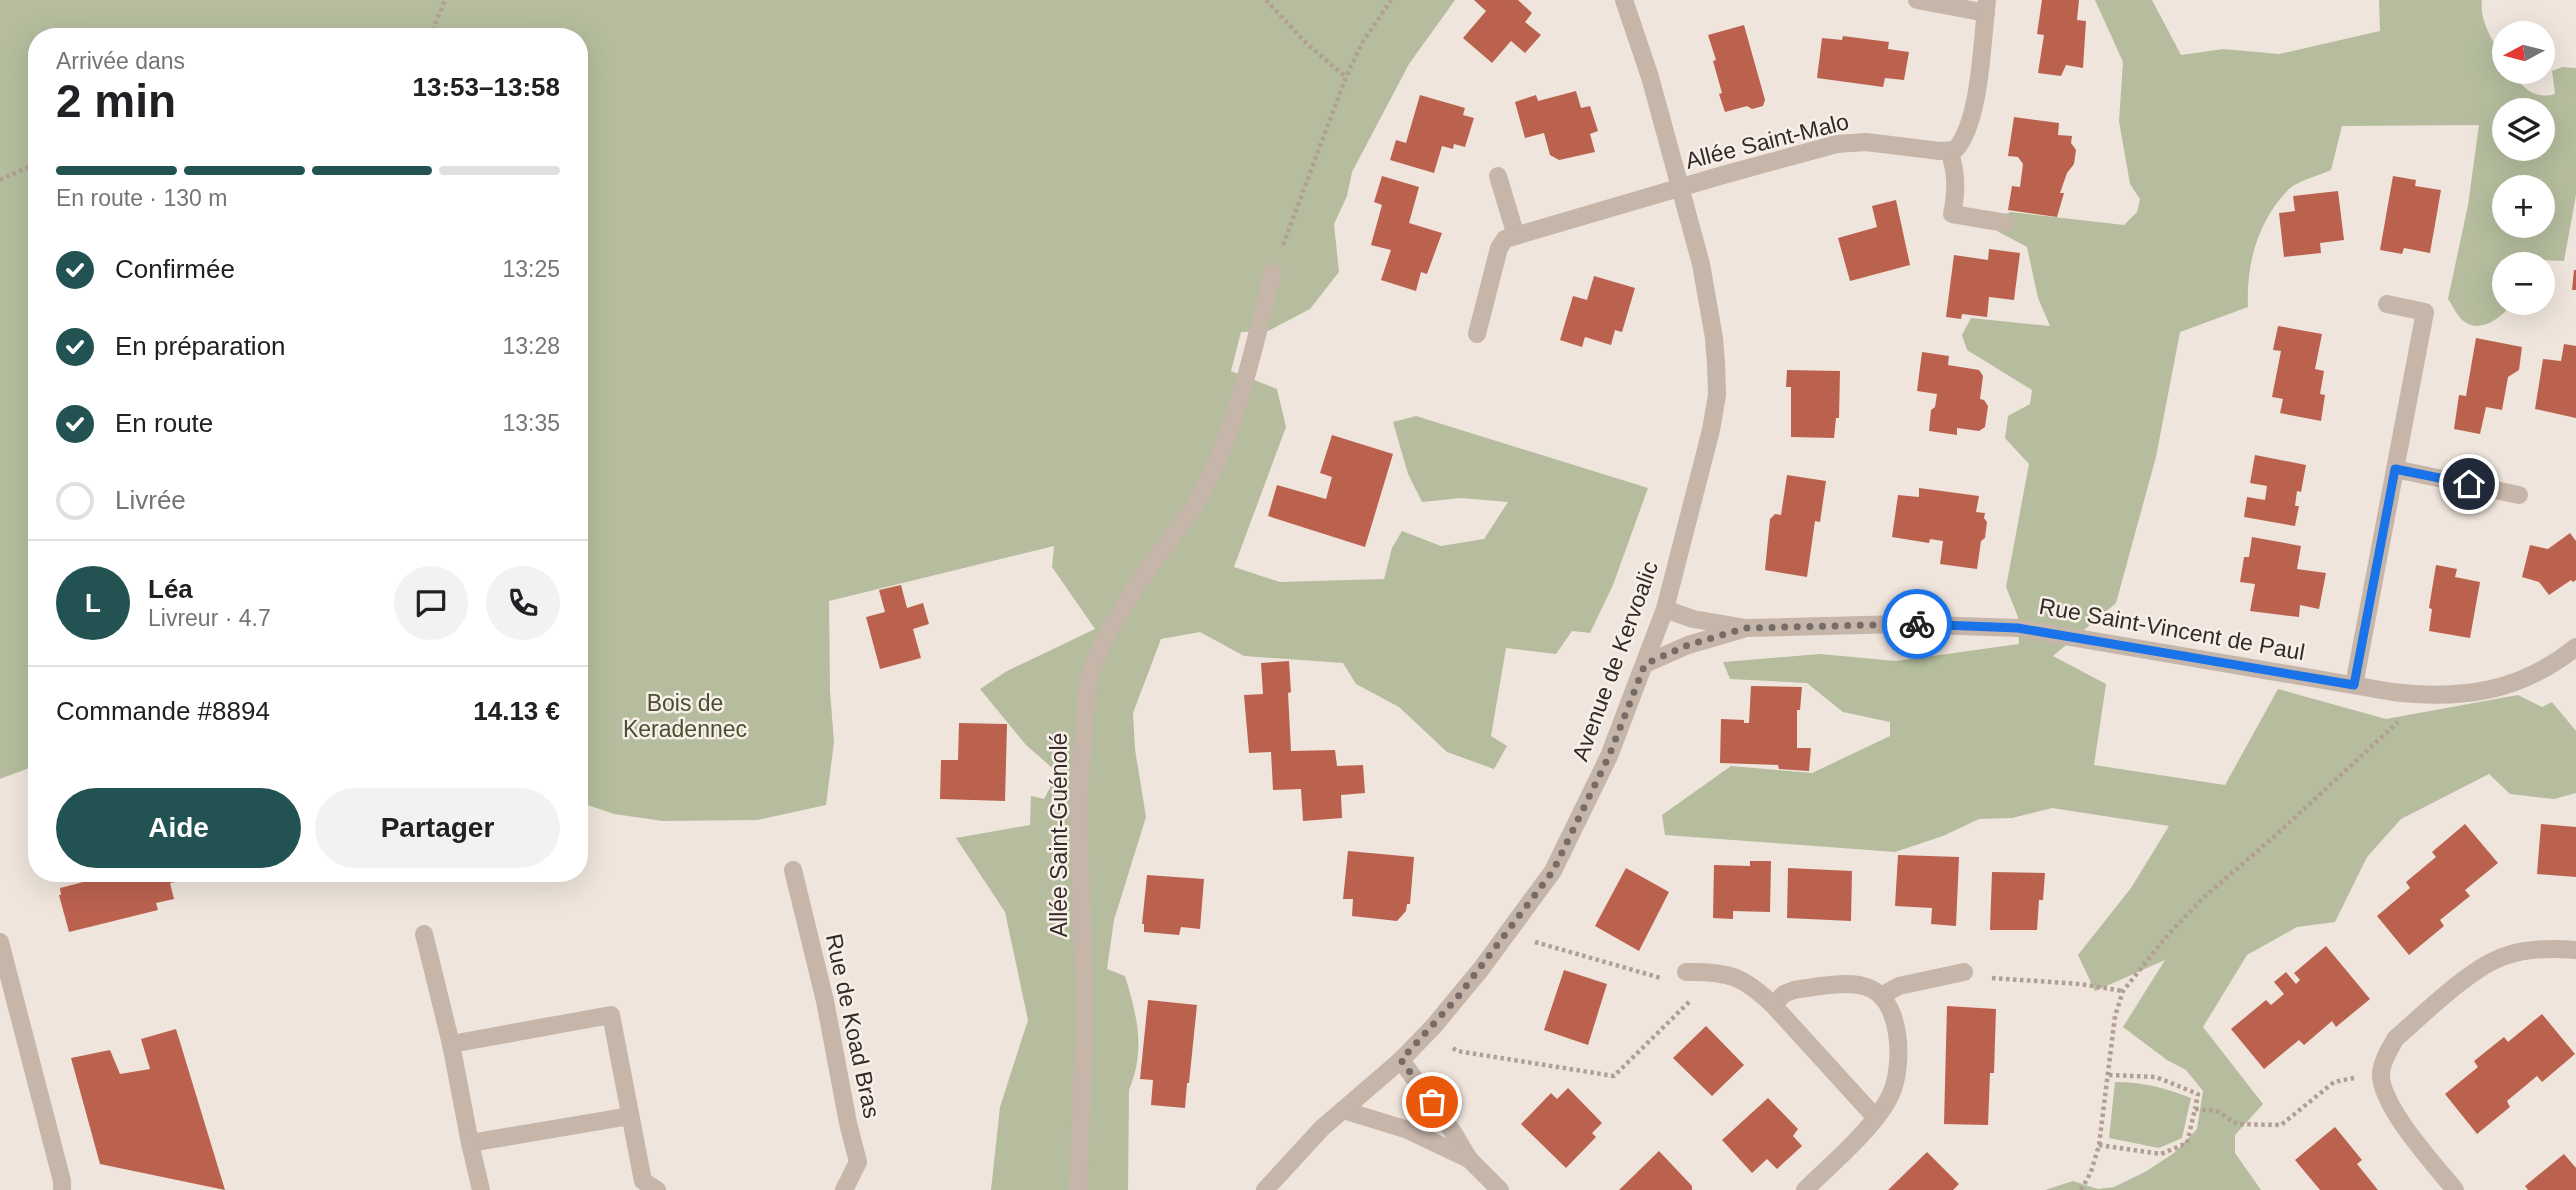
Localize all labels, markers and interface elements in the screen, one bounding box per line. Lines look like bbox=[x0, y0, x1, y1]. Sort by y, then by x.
north arrow bbox=[2492, 21, 2555, 84]
map controls bbox=[2492, 21, 2555, 315]
text: Arrivée dans bbox=[56, 48, 185, 74]
text: 13:53–13:58 bbox=[413, 72, 560, 102]
text: 2 min bbox=[56, 75, 176, 127]
button: layers bbox=[2492, 98, 2555, 161]
street label: Allée Saint-Malo bbox=[1683, 108, 1851, 174]
button: + bbox=[2492, 175, 2555, 238]
text: En route · 130 m bbox=[56, 185, 227, 211]
icon: check bbox=[56, 251, 94, 289]
button: − bbox=[2492, 252, 2555, 315]
text: Confirmée bbox=[115, 254, 235, 284]
text: 13:25 bbox=[502, 256, 560, 282]
icon: check bbox=[56, 328, 94, 366]
text: En préparation bbox=[115, 331, 286, 361]
text: 13:28 bbox=[502, 333, 560, 359]
icon: check bbox=[56, 405, 94, 443]
text: En route bbox=[115, 408, 213, 438]
text: 13:35 bbox=[502, 410, 560, 436]
pin bbox=[2439, 454, 2499, 514]
icon: home bbox=[2450, 465, 2488, 503]
text: Livrée bbox=[115, 485, 186, 515]
street label: Avenue de Kervoalic bbox=[1567, 558, 1663, 764]
button: chat bbox=[394, 566, 468, 640]
button: phone bbox=[486, 566, 560, 640]
text: Léa bbox=[148, 574, 193, 604]
text: L bbox=[85, 588, 101, 618]
courier bbox=[1882, 589, 1952, 659]
street label: Rue Saint-Vincent de Paul bbox=[2037, 593, 2307, 665]
text: Livreur · 4.7 bbox=[148, 605, 271, 631]
icon: bike bbox=[1898, 605, 1936, 643]
park label: Bois de Keradennec bbox=[623, 690, 747, 742]
text: Commande #8894 bbox=[56, 696, 270, 726]
text: 14.13 € bbox=[473, 696, 560, 726]
street label: Allée Saint-Guénolé bbox=[1046, 733, 1072, 937]
button: Aide bbox=[56, 788, 301, 868]
button: Partager bbox=[315, 788, 560, 868]
street label: Rue de Koad Bras bbox=[821, 931, 885, 1121]
pin bbox=[1402, 1072, 1462, 1132]
icon: bag bbox=[1413, 1083, 1451, 1121]

